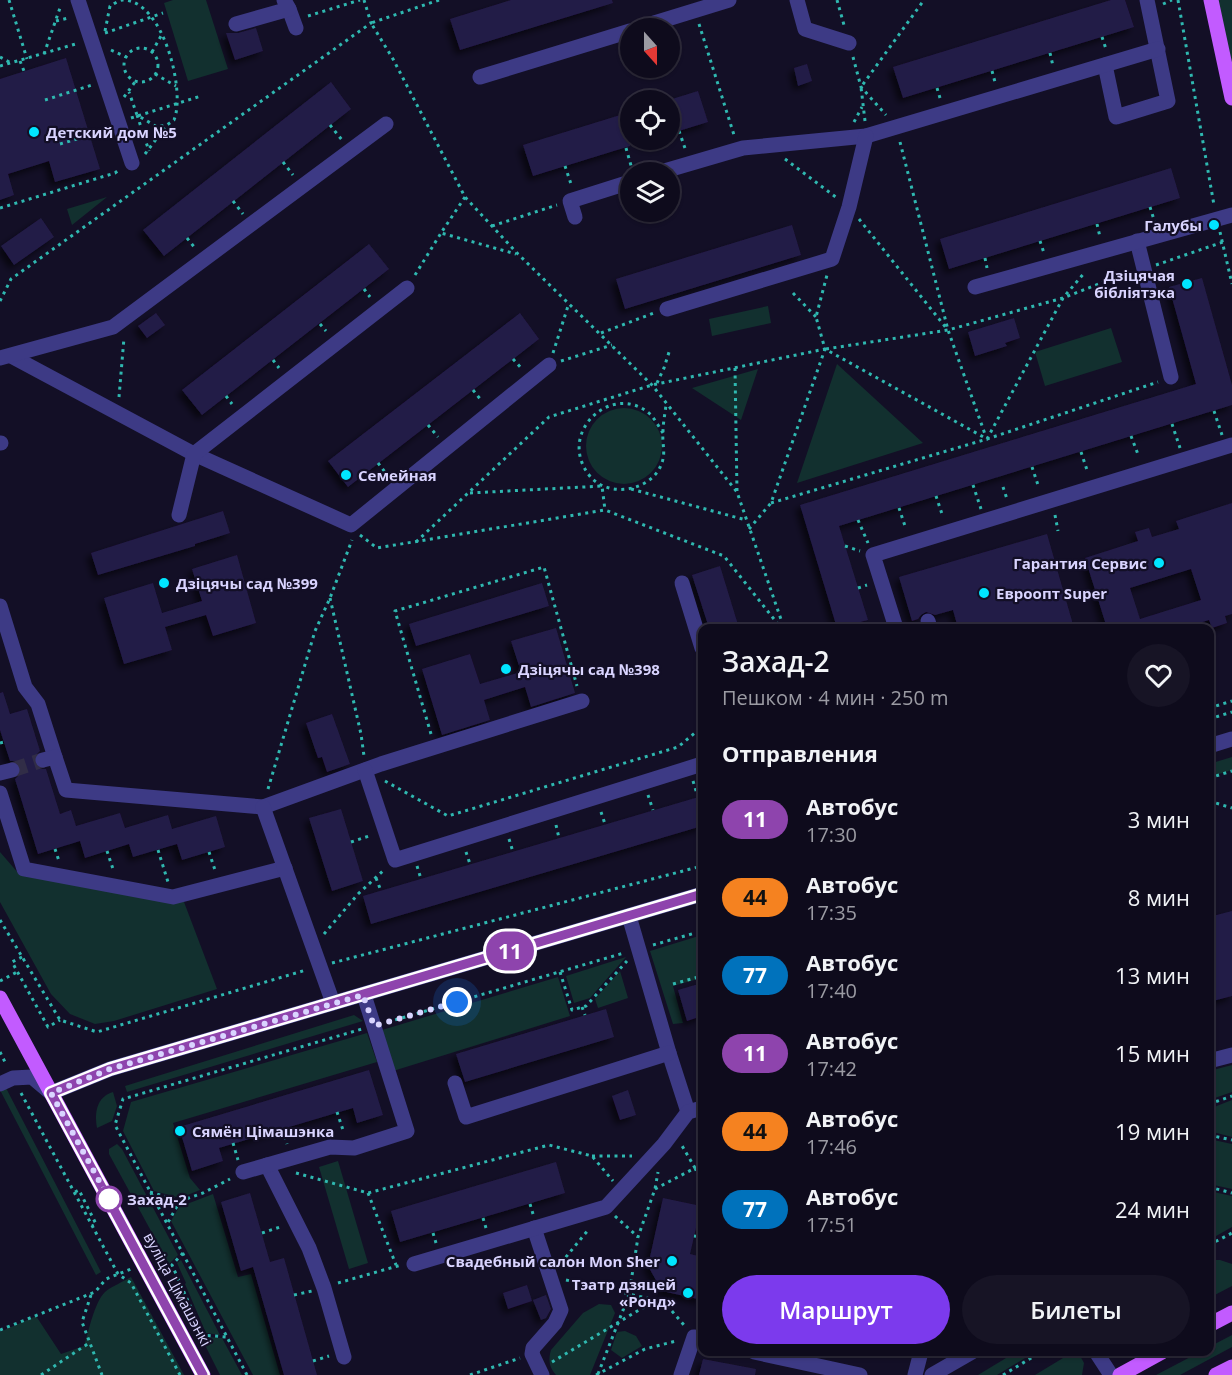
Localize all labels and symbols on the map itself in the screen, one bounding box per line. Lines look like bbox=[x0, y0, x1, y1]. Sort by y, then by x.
north arrow bbox=[620, 18, 680, 78]
place label: Детский дом №5 bbox=[46, 122, 177, 142]
marker: Детский дом №5 bbox=[27, 125, 41, 139]
place label: Галубы bbox=[1144, 215, 1202, 235]
marker: Галубы bbox=[1207, 218, 1221, 232]
place label: Дзіцячая бібліятэка bbox=[1094, 265, 1175, 302]
marker: Дзіцячая бібліятэка bbox=[1180, 277, 1194, 291]
place label: Семейная bbox=[358, 465, 437, 485]
marker: Семейная bbox=[339, 468, 353, 482]
place label: Гарантия Сервис bbox=[1013, 553, 1147, 573]
marker: Гарантия Сервис bbox=[1152, 556, 1166, 570]
place label: Дзіцячы сад №399 bbox=[176, 573, 318, 593]
marker: Дзіцячы сад №399 bbox=[157, 576, 171, 590]
place label: Евроопт Super bbox=[996, 583, 1107, 603]
marker: Евроопт Super bbox=[977, 586, 991, 600]
place label: Дзіцячы сад №398 bbox=[518, 659, 660, 679]
marker: Дзіцячы сад №398 bbox=[499, 662, 513, 676]
line badge: 11 bbox=[483, 932, 537, 970]
your location bbox=[442, 987, 472, 1017]
place label: Сямён Цімашэнка bbox=[192, 1121, 334, 1141]
marker: Сямён Цімашэнка bbox=[173, 1124, 187, 1138]
marker: Захад-2 bbox=[96, 1186, 122, 1212]
place label: Захад-2 bbox=[127, 1189, 187, 1209]
street label: вуліца Цімашэнкі bbox=[140, 1229, 216, 1349]
place label: Свадебный салон Mon Sher bbox=[446, 1251, 660, 1271]
marker: Свадебный салон Mon Sher bbox=[665, 1254, 679, 1268]
place label: Тэатр дзяцей «Ронд» bbox=[572, 1274, 676, 1311]
marker: Тэатр дзяцей «Ронд» bbox=[681, 1286, 695, 1300]

